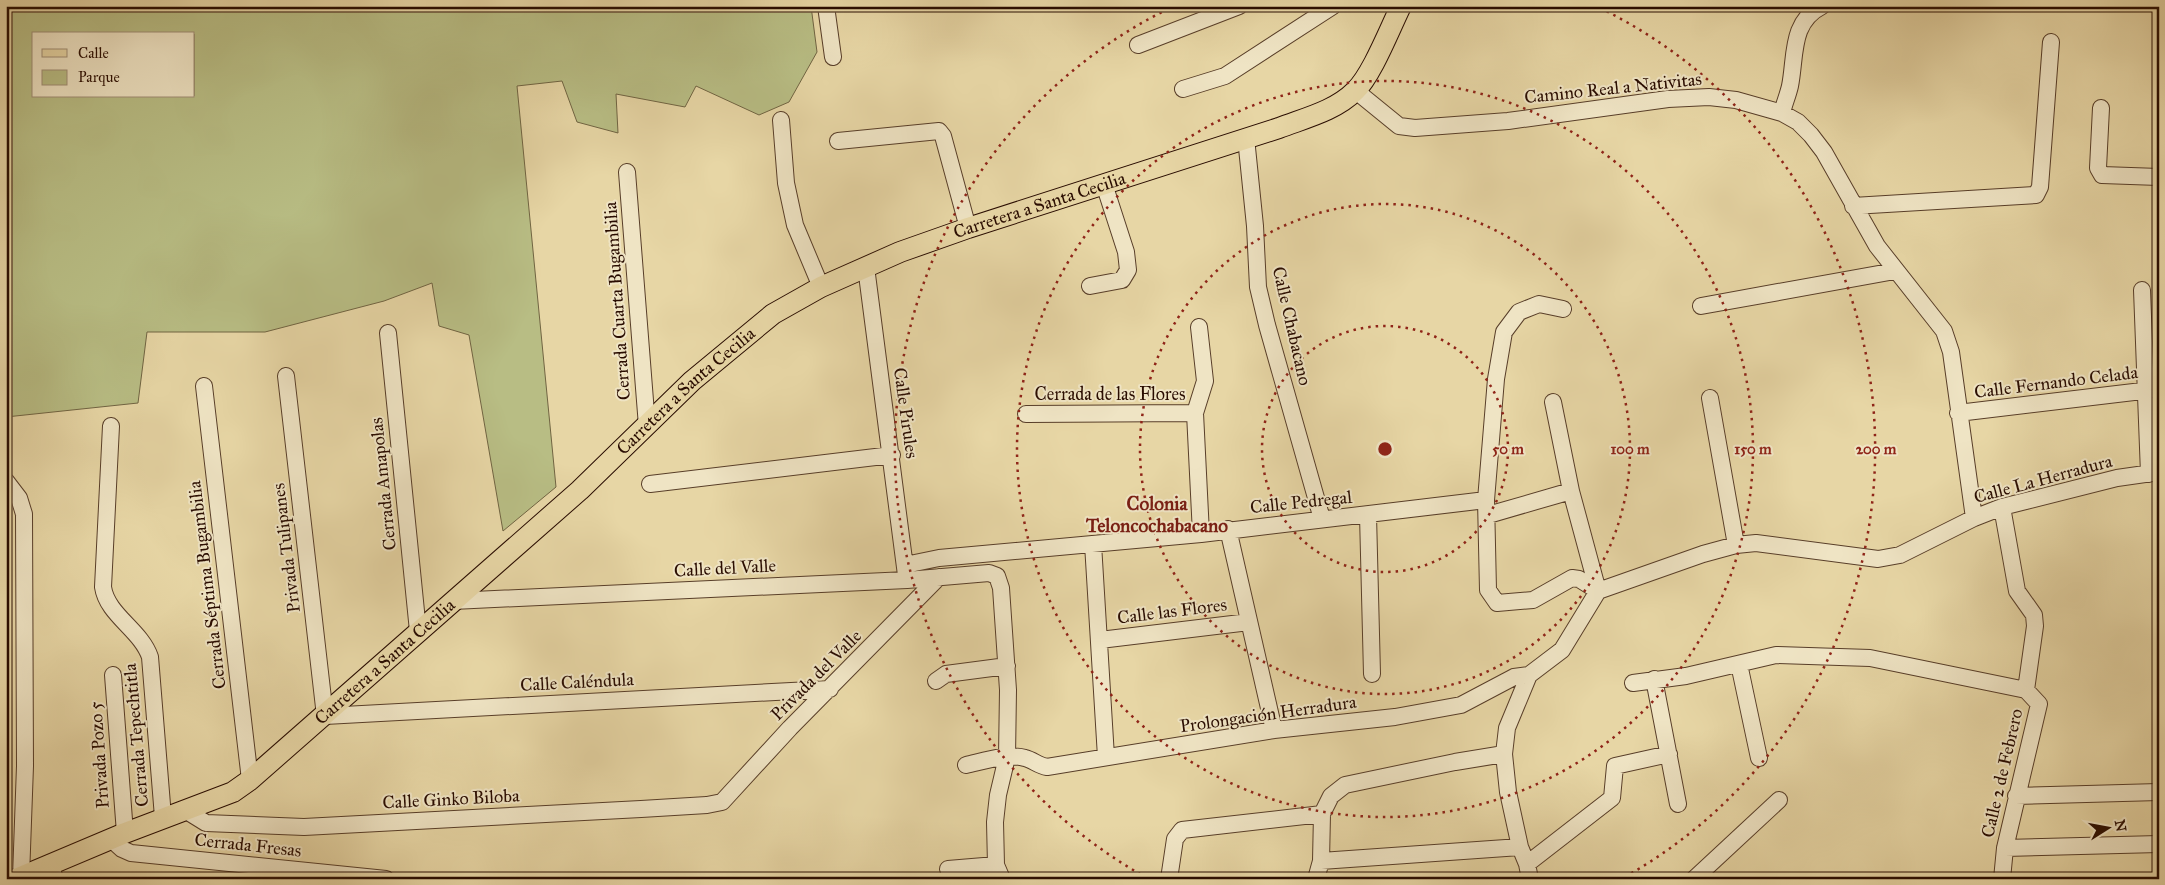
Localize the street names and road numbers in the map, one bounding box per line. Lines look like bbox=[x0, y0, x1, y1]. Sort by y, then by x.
street label: Camino Real a Nativitas bbox=[1523, 68, 1703, 108]
street label: Carretera a Santa Cecilia bbox=[950, 167, 1129, 243]
street label: Cerrada Cuarta Bugambilia bbox=[599, 201, 636, 401]
street label: Calle Chabacano bbox=[1268, 264, 1316, 388]
street label: Carretera a Santa Cecilia bbox=[612, 322, 760, 459]
street label: Calle Fernando Celada bbox=[1973, 361, 2139, 403]
street label: Calle Pirules bbox=[889, 366, 923, 460]
street label: Cerrada de las Flores bbox=[1034, 383, 1186, 405]
street label: Cerrada Amapolas bbox=[365, 417, 401, 551]
street label: Calle La Herradura bbox=[1971, 450, 2115, 508]
street label: Cerrada Séptima Bugambilia bbox=[183, 479, 232, 690]
street label: Privada Tulipanes bbox=[267, 482, 305, 614]
street label: Calle Pedregal bbox=[1249, 486, 1353, 519]
street label: Calle del Valle bbox=[673, 554, 777, 582]
street label: Calle las Flores bbox=[1116, 593, 1228, 629]
street label: Carretera a Santa Cecilia bbox=[310, 594, 460, 729]
street label: Privada del Valle bbox=[766, 625, 866, 725]
street label: Cerrada Tepechtitla bbox=[119, 662, 153, 808]
street label: Calle Caléndula bbox=[520, 668, 635, 696]
street label: Prolongación Herradura bbox=[1178, 691, 1358, 738]
street label: Privada Pozo 5 bbox=[84, 700, 114, 809]
street label: Calle 2 de Febrero bbox=[1976, 706, 2028, 840]
street label: Calle Ginko Biloba bbox=[382, 784, 520, 814]
street label: Cerrada Fresas bbox=[193, 828, 303, 862]

